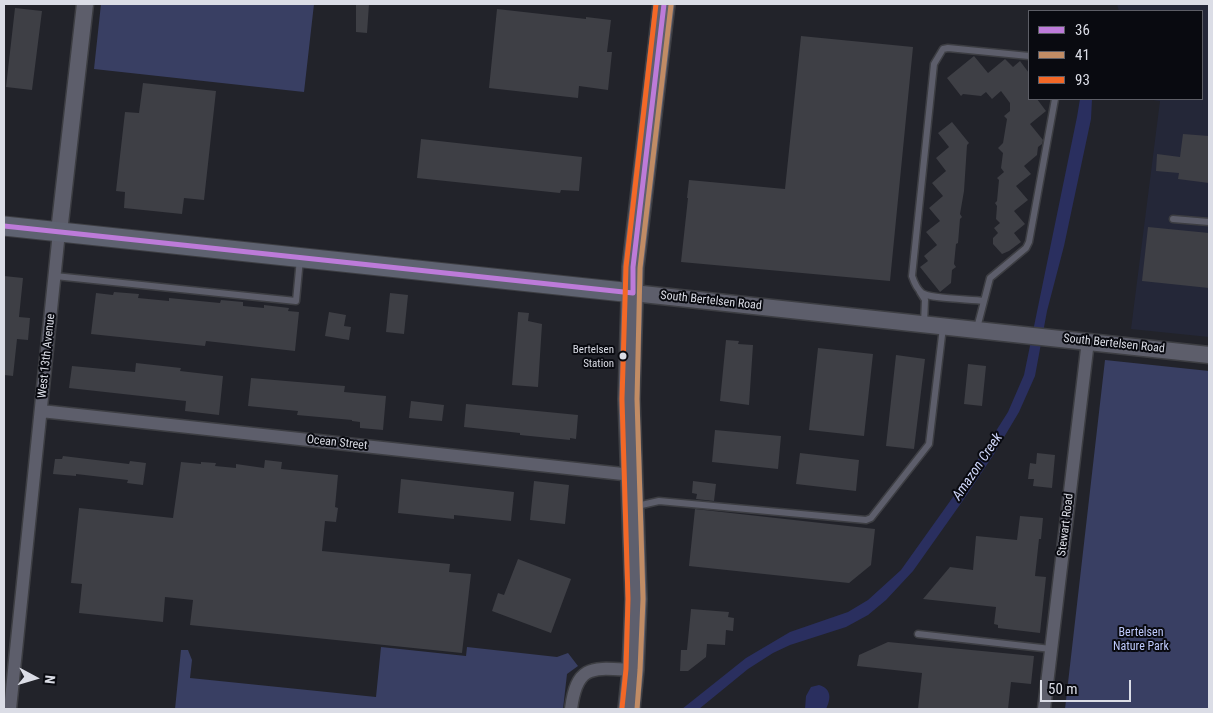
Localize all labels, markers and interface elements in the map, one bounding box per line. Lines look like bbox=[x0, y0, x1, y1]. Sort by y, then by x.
legend bbox=[1028, 10, 1203, 100]
text: 36 bbox=[1075, 21, 1090, 39]
text: 41 bbox=[1075, 46, 1090, 64]
text: 93 bbox=[1075, 71, 1090, 89]
street label: South Bertelsen Road bbox=[660, 289, 762, 313]
street label: West 13th Avenue bbox=[35, 313, 59, 399]
street label: South Bertelsen Road bbox=[1063, 332, 1165, 356]
place label: Bertelsen Station bbox=[573, 343, 614, 369]
marker: Bertelsen Station bbox=[618, 351, 628, 361]
water label: Amazon Creek bbox=[949, 430, 1007, 504]
street label: Ocean Street bbox=[306, 433, 368, 453]
street label: Stewart Road bbox=[1055, 493, 1077, 557]
park label: Bertelsen Nature Park bbox=[1113, 626, 1169, 654]
north arrow bbox=[10, 653, 60, 703]
scale bar bbox=[1043, 670, 1134, 702]
text: N bbox=[42, 674, 58, 685]
text: 50 m bbox=[1048, 680, 1078, 698]

